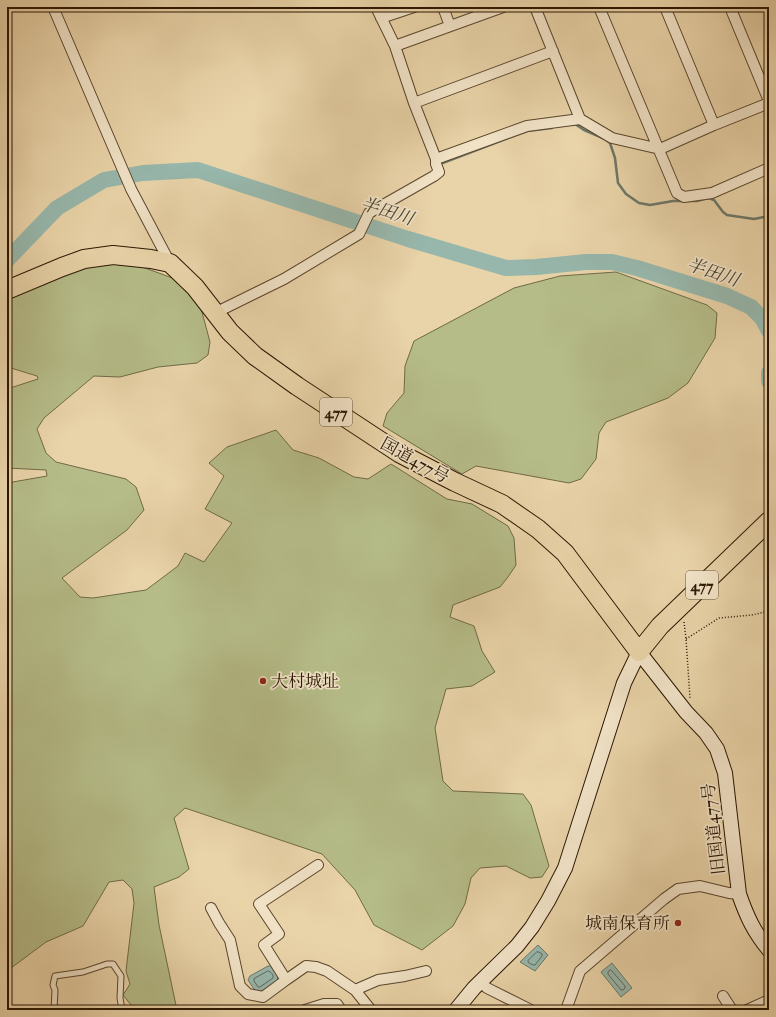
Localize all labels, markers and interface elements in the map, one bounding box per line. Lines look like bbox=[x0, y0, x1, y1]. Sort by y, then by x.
water label: 半田川 bbox=[358, 192, 418, 231]
water label: 半田川 bbox=[684, 253, 744, 293]
road number: 477 bbox=[320, 398, 352, 426]
street label: 国道477号 bbox=[377, 433, 453, 488]
road number: 477 bbox=[686, 571, 718, 599]
place label: 大村城址 bbox=[271, 671, 339, 692]
marker: 大村城址 bbox=[258, 676, 268, 686]
street label: 旧国道477号 bbox=[697, 782, 730, 876]
place label: 城南保育所 bbox=[585, 913, 670, 934]
marker: 城南保育所 bbox=[673, 918, 683, 928]

